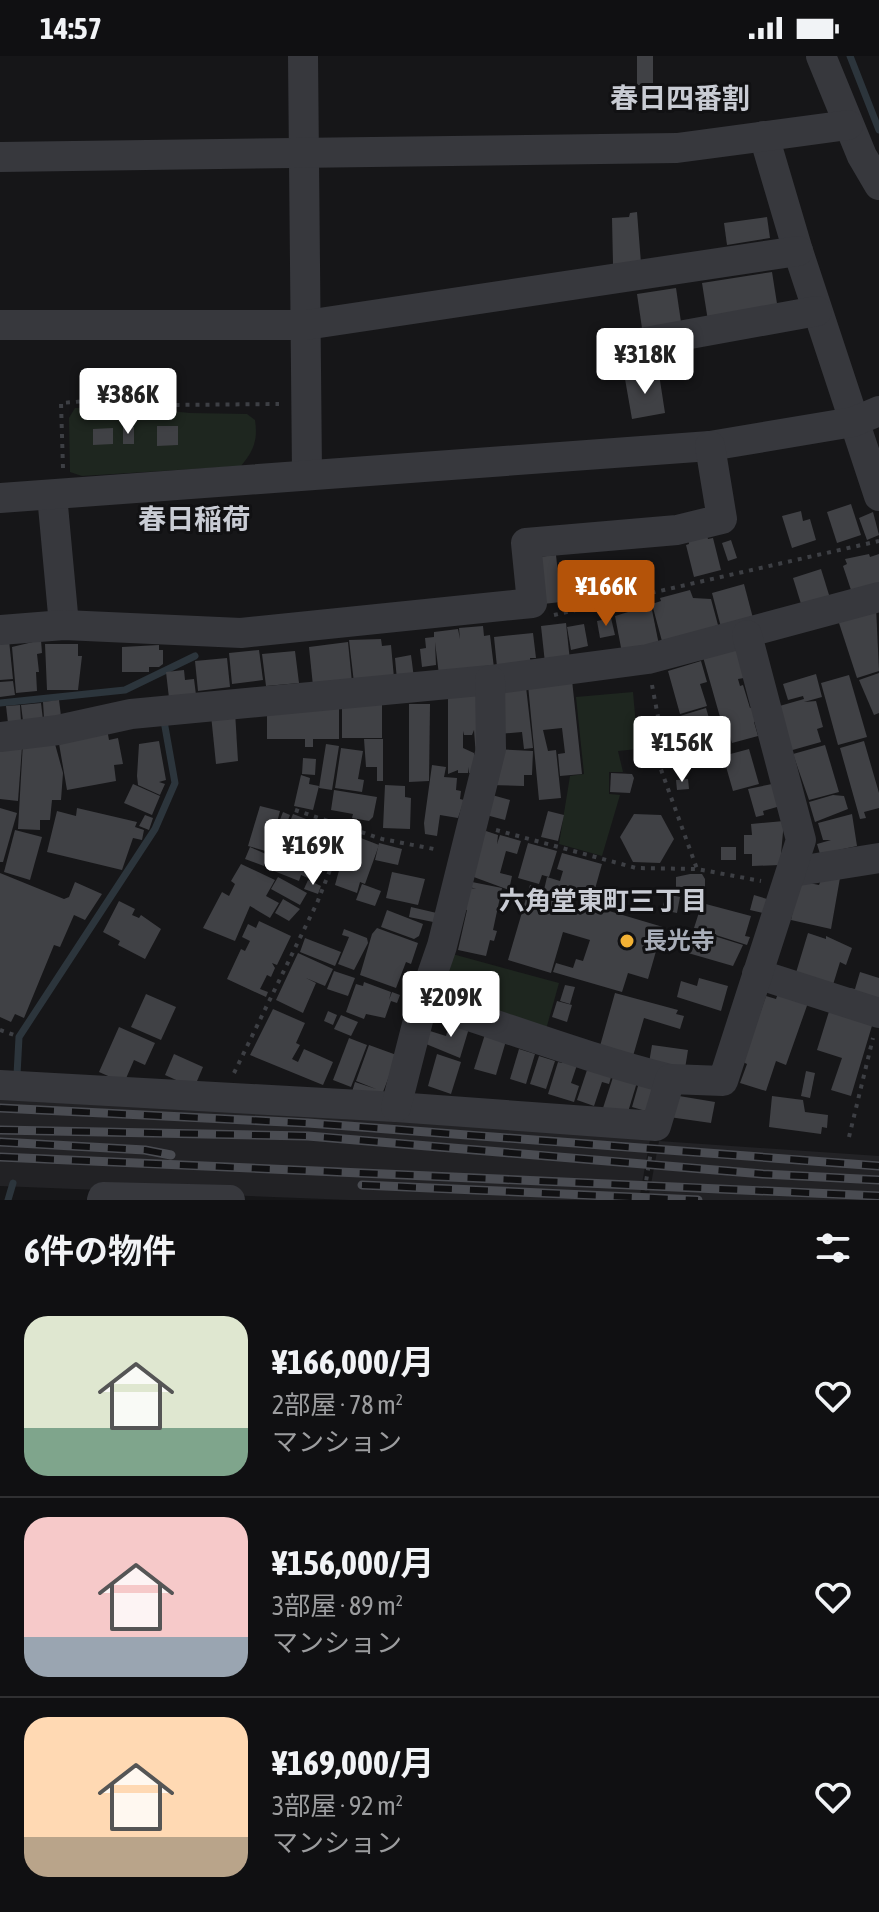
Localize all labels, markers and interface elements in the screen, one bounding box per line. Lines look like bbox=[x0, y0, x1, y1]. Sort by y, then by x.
text: 14:57 bbox=[40, 11, 102, 45]
district label: 春日四番割 bbox=[610, 82, 750, 114]
pin: ¥318K bbox=[589, 328, 701, 396]
text: ¥318K bbox=[615, 339, 675, 369]
pin: ¥386K bbox=[72, 368, 184, 436]
text: ¥386K bbox=[98, 379, 158, 409]
district label: 春日稲荷 bbox=[138, 503, 250, 535]
pin: ¥166K bbox=[550, 560, 662, 628]
text: ¥166K bbox=[576, 571, 636, 601]
pin: ¥156K bbox=[626, 716, 738, 784]
text: ¥156K bbox=[652, 727, 712, 757]
pin: ¥169K bbox=[257, 819, 369, 887]
text: ¥169K bbox=[283, 830, 343, 860]
district label: 六角堂東町三丁目 bbox=[499, 886, 707, 916]
place label: 長光寺 bbox=[643, 927, 715, 954]
marker: 長光寺 bbox=[618, 932, 636, 950]
pin: ¥209K bbox=[395, 971, 507, 1039]
text: ¥209K bbox=[421, 982, 481, 1012]
icon: filters bbox=[811, 1226, 855, 1270]
text: 6件の物件 bbox=[24, 1231, 176, 1270]
text: ¥166,000/月 bbox=[272, 1342, 435, 1381]
icon: home bbox=[88, 1348, 184, 1444]
icon: heart bbox=[811, 1374, 855, 1418]
text: 2部屋 · 78 m² bbox=[272, 1390, 403, 1420]
text: マンション bbox=[272, 1427, 402, 1457]
text: ¥156,000/月 bbox=[272, 1543, 435, 1582]
icon: home bbox=[88, 1549, 184, 1645]
icon: heart bbox=[811, 1575, 855, 1619]
text: 3部屋 · 89 m² bbox=[272, 1591, 403, 1621]
text: マンション bbox=[272, 1628, 402, 1658]
text: ¥169,000/月 bbox=[272, 1743, 435, 1782]
icon: home bbox=[88, 1749, 184, 1845]
icon: heart bbox=[811, 1775, 855, 1819]
text: 3部屋 · 92 m² bbox=[272, 1791, 403, 1821]
text: マンション bbox=[272, 1828, 402, 1858]

